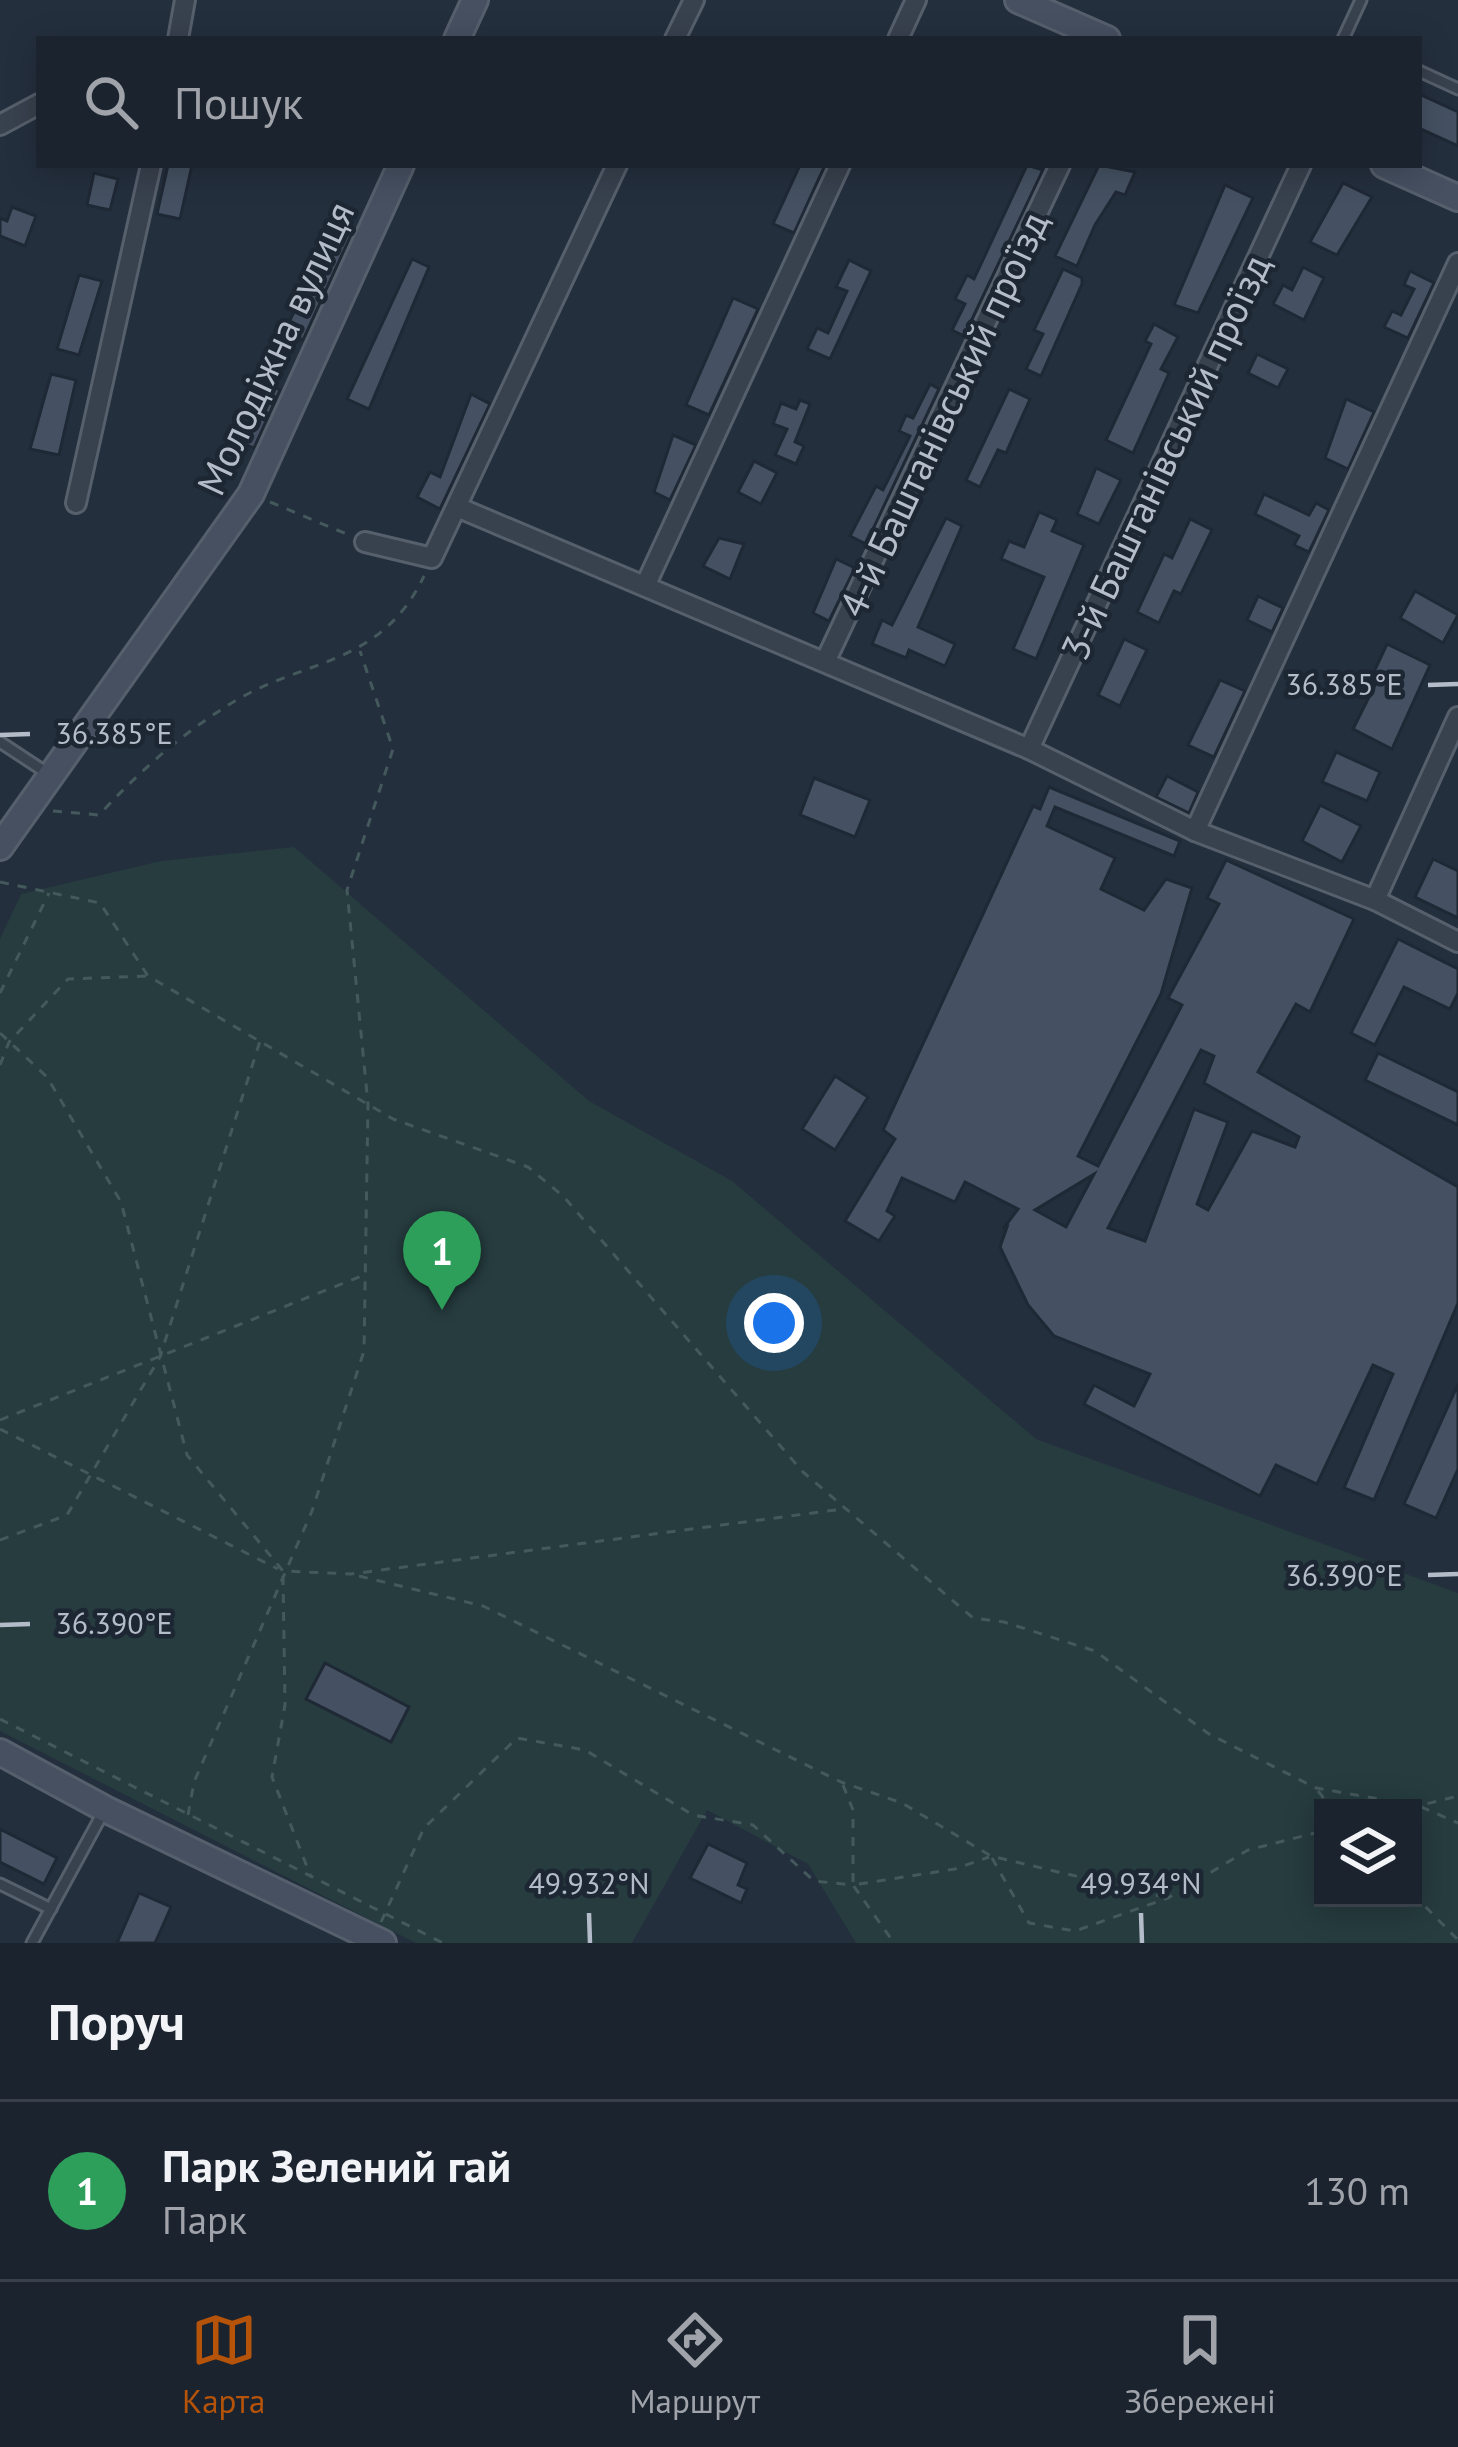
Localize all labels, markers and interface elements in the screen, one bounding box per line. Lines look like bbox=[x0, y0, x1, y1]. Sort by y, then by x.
search box bbox=[36, 36, 1422, 168]
icon: search bbox=[78, 69, 144, 135]
text: Пошук bbox=[174, 73, 303, 131]
street label: Молодіжна вулиця bbox=[185, 193, 365, 503]
street label: 4-й Баштанівський проїзд bbox=[827, 203, 1059, 625]
street label: 3-й Баштанівський проїзд bbox=[1049, 246, 1281, 668]
text: 36.385°E bbox=[1286, 664, 1403, 703]
text: 36.385°E bbox=[56, 713, 173, 752]
pin: 1 bbox=[403, 1211, 481, 1310]
your location bbox=[744, 1293, 804, 1353]
text: 36.390°E bbox=[1286, 1555, 1403, 1594]
text: 36.390°E bbox=[56, 1603, 173, 1642]
map controls bbox=[1314, 1799, 1422, 1907]
button: layers bbox=[1314, 1799, 1422, 1907]
text: 49.932°N bbox=[528, 1863, 650, 1902]
text: 49.934°N bbox=[1080, 1863, 1202, 1902]
text: Поруч bbox=[48, 1988, 185, 2054]
text: Парк Зелений гай bbox=[162, 2136, 511, 2194]
text: 1 bbox=[76, 2165, 98, 2216]
text: 130 m bbox=[1304, 2165, 1410, 2216]
text: Парк bbox=[162, 2194, 247, 2245]
tab: Карта bbox=[182, 2307, 265, 2422]
tab: Маршрут bbox=[630, 2307, 760, 2422]
tab: Збережені bbox=[1124, 2307, 1276, 2422]

